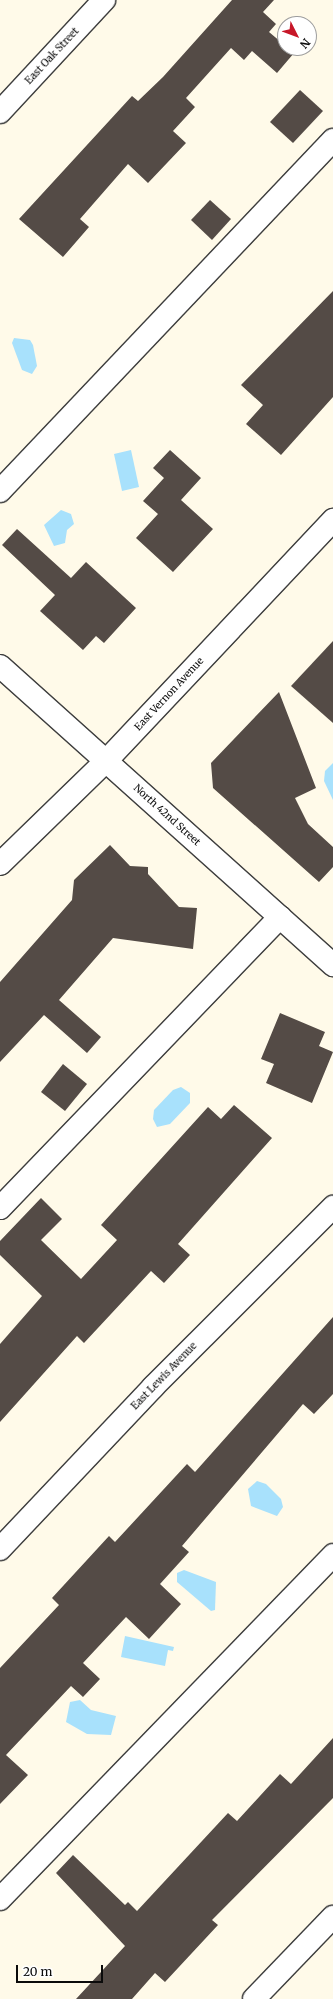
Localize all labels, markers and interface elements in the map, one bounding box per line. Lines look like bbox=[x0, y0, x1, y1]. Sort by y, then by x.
north arrow bbox=[277, 16, 317, 56]
street label: East Oak Street bbox=[23, 25, 81, 87]
text: N bbox=[297, 35, 313, 51]
street label: East Vernon Avenue bbox=[132, 655, 206, 733]
street label: North 42nd Street bbox=[131, 782, 203, 848]
street label: East Lewis Avenue bbox=[129, 1340, 199, 1412]
scale bar bbox=[18, 1957, 105, 1983]
text: 20 m bbox=[23, 1964, 52, 1979]

